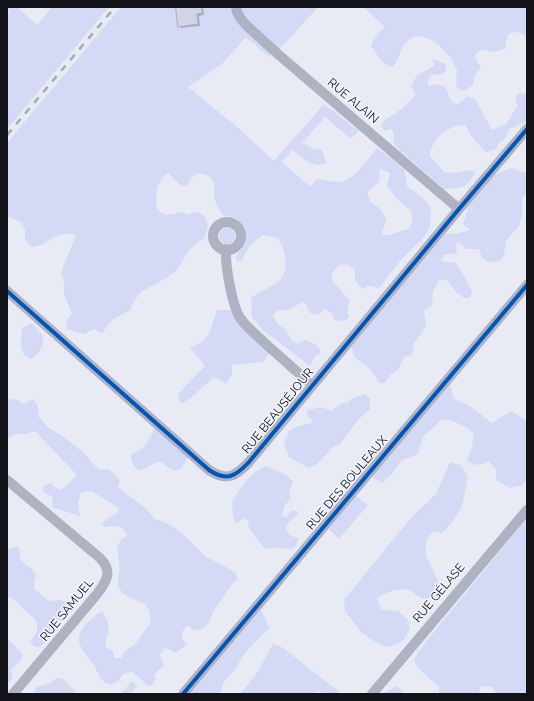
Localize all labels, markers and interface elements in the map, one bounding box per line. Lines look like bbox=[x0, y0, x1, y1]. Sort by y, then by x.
street label: RUE ALAIN bbox=[324, 75, 382, 127]
street label: RUE BEAUSÉJOUR bbox=[239, 365, 317, 457]
street label: RUE DES BOULEAUX bbox=[303, 433, 391, 533]
street label: RUE GÉLASE bbox=[410, 561, 468, 625]
street label: RUE SAMUEL bbox=[37, 576, 97, 644]

